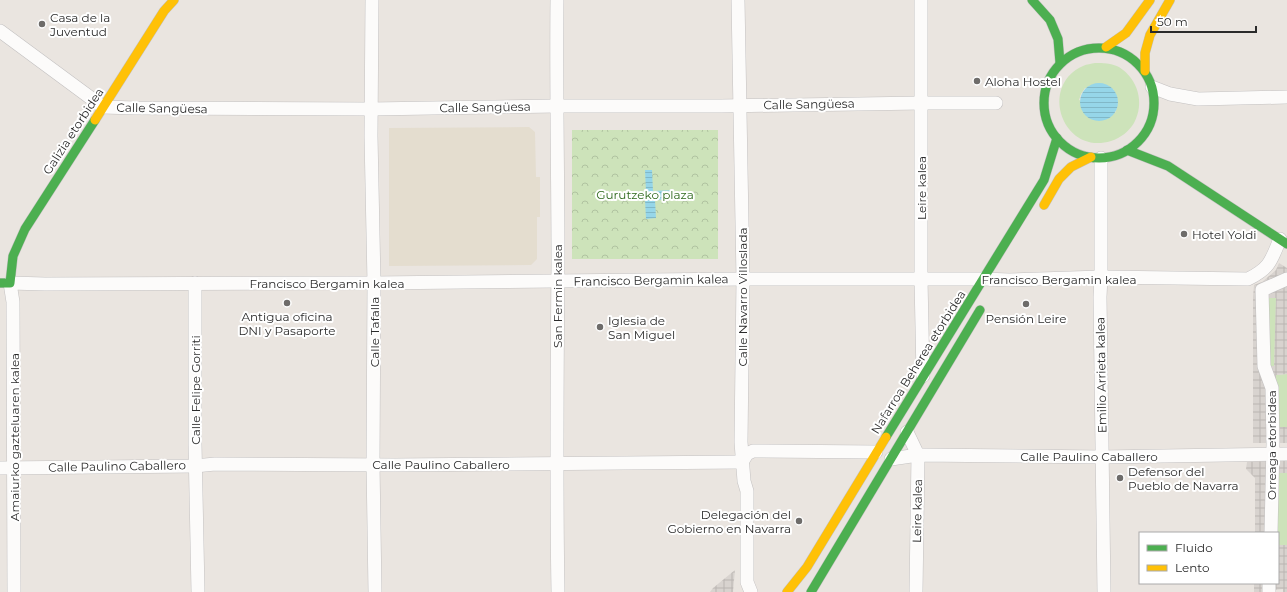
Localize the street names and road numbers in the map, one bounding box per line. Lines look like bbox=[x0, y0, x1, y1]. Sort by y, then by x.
street label: Galizia etorbidea bbox=[39, 85, 107, 177]
street label: Calle Sangüesa bbox=[763, 96, 855, 112]
street label: Calle Sangüesa bbox=[439, 99, 531, 115]
street label: Calle Sangüesa bbox=[116, 100, 208, 116]
street label: Leire kalea bbox=[914, 156, 929, 220]
street label: Calle Navarro Villoslada bbox=[735, 227, 750, 367]
street label: San Fermin kalea bbox=[550, 244, 565, 348]
street label: Francisco Bergamin kalea bbox=[573, 271, 729, 289]
street label: Francisco Bergamin kalea bbox=[981, 272, 1137, 287]
street label: Francisco Bergamin kalea bbox=[249, 276, 405, 291]
street label: Nafarroa Beherea etorbidea bbox=[868, 287, 968, 437]
street label: Calle Tafalla bbox=[367, 297, 382, 367]
street label: Emilio Arrieta kalea bbox=[1092, 317, 1110, 433]
street label: Calle Felipe Gorriti bbox=[188, 335, 203, 445]
street label: Amaiurko gazteluaren kalea bbox=[7, 353, 22, 521]
street label: Orreaga etorbidea bbox=[1264, 390, 1279, 500]
street label: Calle Paulino Caballero bbox=[1020, 449, 1158, 464]
street label: Calle Paulino Caballero bbox=[48, 457, 186, 475]
street label: Calle Paulino Caballero bbox=[372, 457, 510, 472]
street label: Leire kalea bbox=[909, 479, 925, 543]

